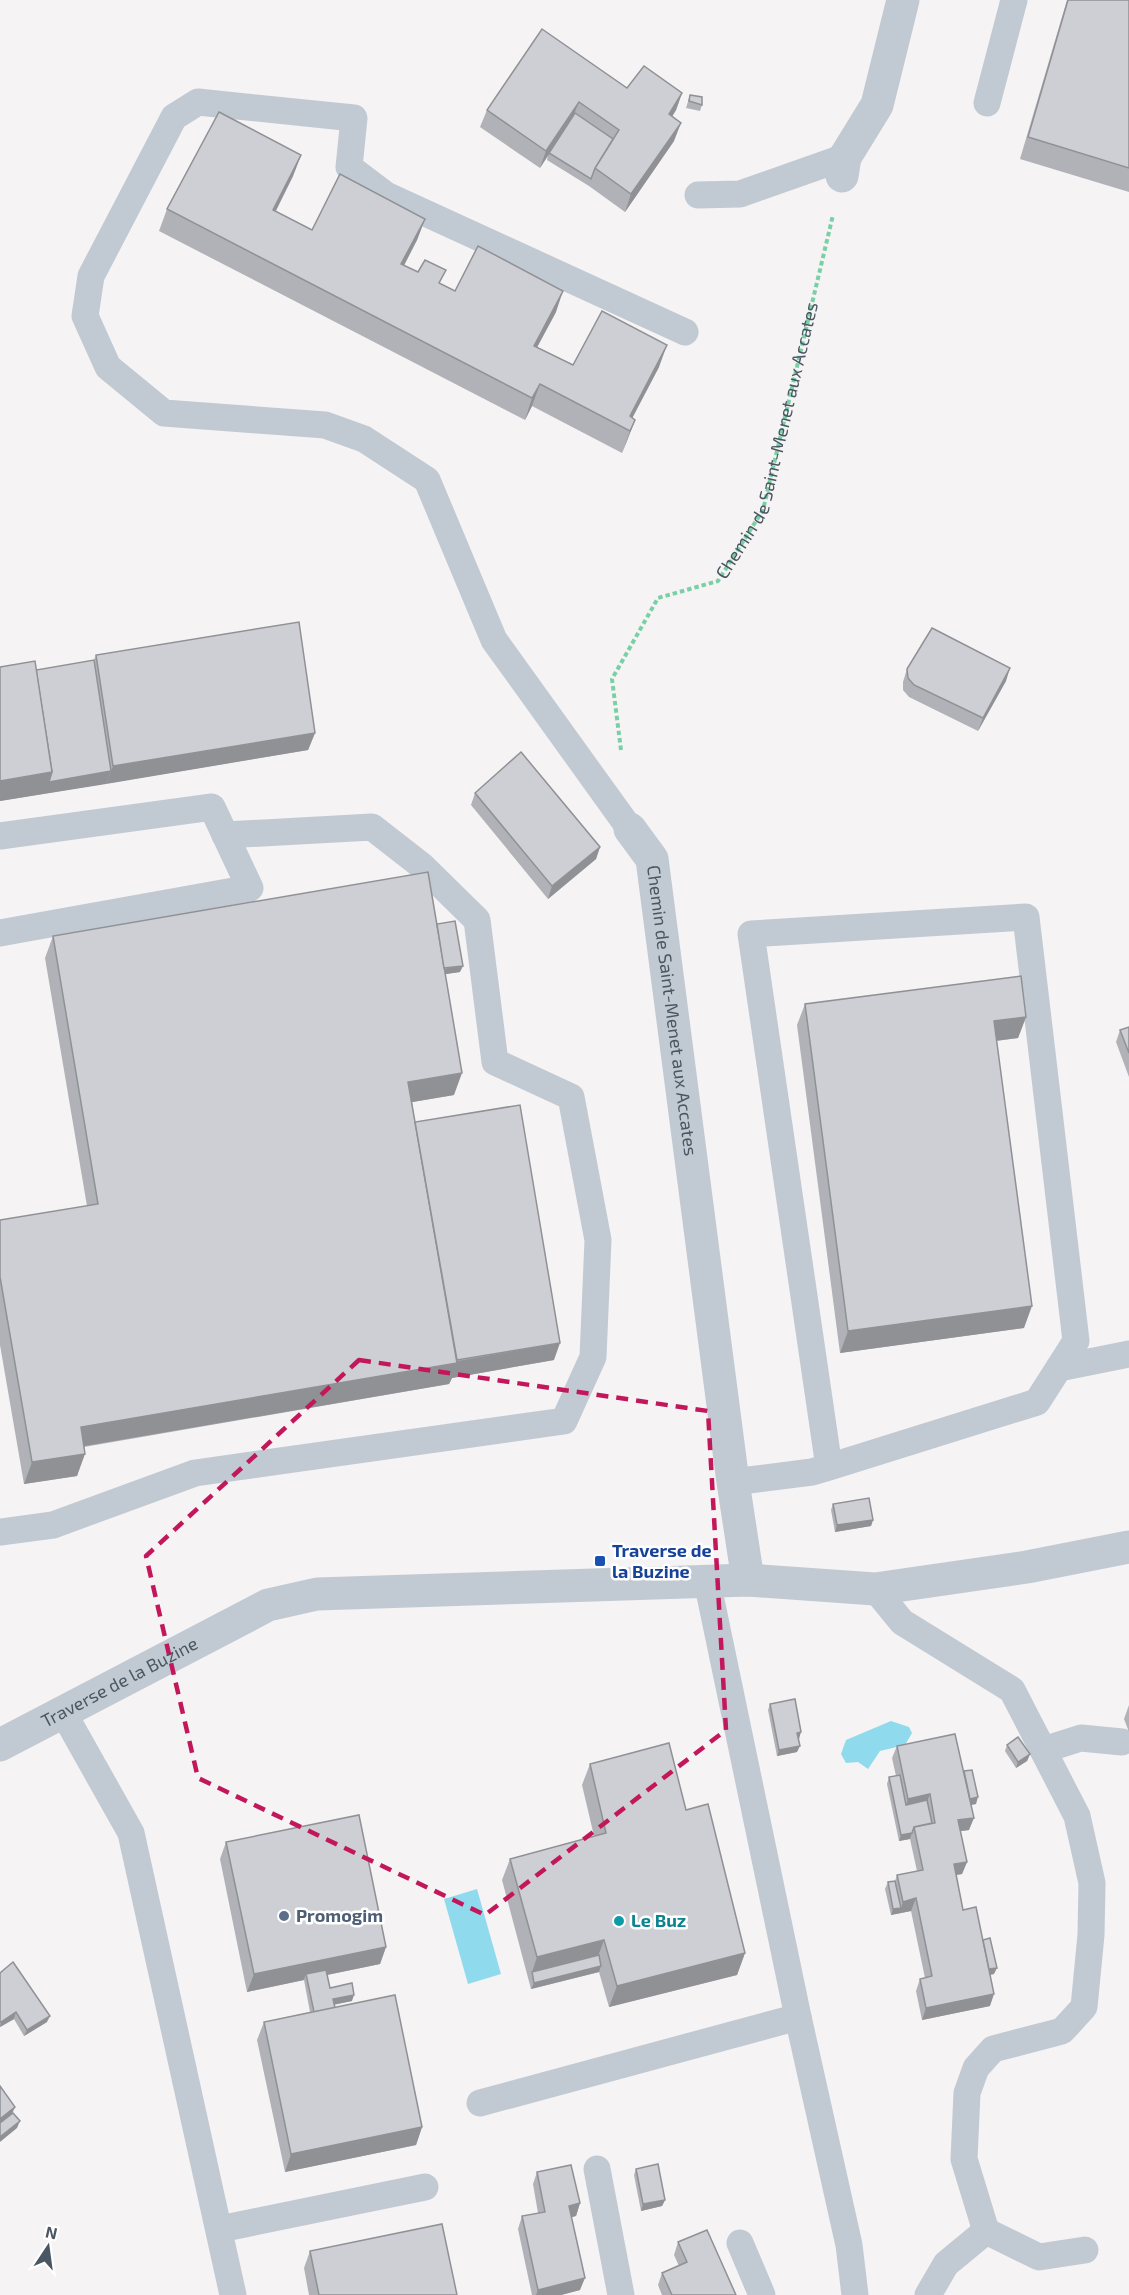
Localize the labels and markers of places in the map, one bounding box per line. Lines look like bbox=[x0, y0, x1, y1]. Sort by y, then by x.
place label: Traverse de la Buzine bbox=[612, 1539, 712, 1582]
marker: Traverse de la Buzine bbox=[593, 1554, 607, 1568]
place label: Promogim bbox=[296, 1904, 383, 1926]
marker: Promogim bbox=[277, 1909, 291, 1923]
place label: Le Buz bbox=[631, 1909, 686, 1931]
marker: Le Buz bbox=[612, 1914, 626, 1928]

